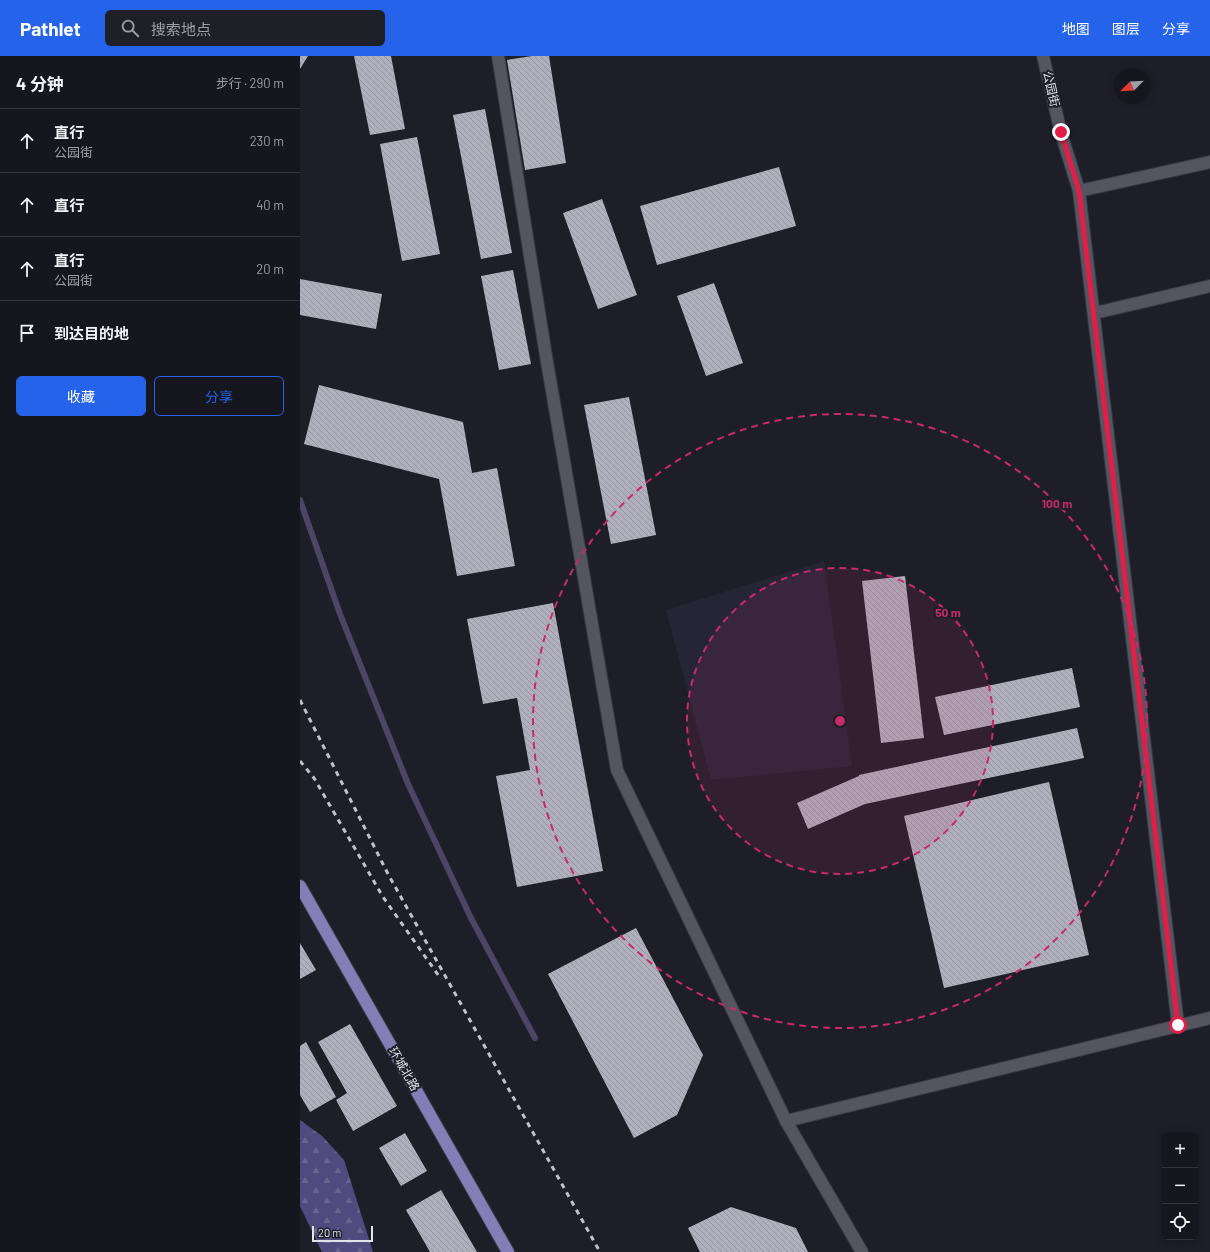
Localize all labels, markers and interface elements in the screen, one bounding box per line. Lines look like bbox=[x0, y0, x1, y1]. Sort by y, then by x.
search box bbox=[105, 10, 385, 46]
text: Pathlet bbox=[20, 17, 81, 40]
icon: search bbox=[119, 17, 141, 39]
text: 搜索地点 bbox=[151, 20, 211, 38]
text: 地图 bbox=[1062, 20, 1090, 37]
text: 图层 bbox=[1112, 20, 1140, 37]
text: 分享 bbox=[1162, 20, 1190, 37]
north arrow bbox=[1114, 68, 1150, 104]
street label: 公园街 bbox=[1041, 70, 1063, 108]
text: 4 分钟 bbox=[16, 73, 64, 93]
text: 步行 · 290 m bbox=[216, 75, 284, 91]
text: 直行 bbox=[54, 123, 84, 141]
route end bbox=[1052, 123, 1070, 141]
icon: ahead bbox=[16, 130, 38, 152]
text: 230 m bbox=[250, 133, 284, 149]
text: 公园街 bbox=[54, 144, 93, 160]
icon: ahead bbox=[16, 194, 38, 216]
text: 直行 bbox=[54, 196, 84, 214]
text: 40 m bbox=[256, 197, 284, 213]
text: 直行 bbox=[54, 251, 84, 269]
icon: ahead bbox=[16, 258, 38, 280]
text: 20 m bbox=[256, 261, 284, 277]
text: 公园街 bbox=[54, 272, 93, 288]
icon: arrive bbox=[16, 322, 38, 344]
text: 到达目的地 bbox=[54, 324, 129, 342]
button: 收藏 bbox=[16, 376, 146, 416]
button: 分享 bbox=[154, 376, 284, 416]
text: 100 m bbox=[1042, 496, 1072, 510]
text: 50 m bbox=[935, 605, 961, 619]
centre of rings bbox=[833, 714, 847, 728]
route start bbox=[1169, 1016, 1187, 1034]
street label: 环城北路 bbox=[387, 1044, 423, 1093]
map controls bbox=[1162, 1132, 1198, 1240]
button: + bbox=[1162, 1132, 1198, 1168]
button: − bbox=[1162, 1168, 1198, 1204]
button: locate bbox=[1162, 1204, 1198, 1240]
scale bar bbox=[312, 1224, 373, 1243]
text: 20 m bbox=[318, 1226, 341, 1239]

